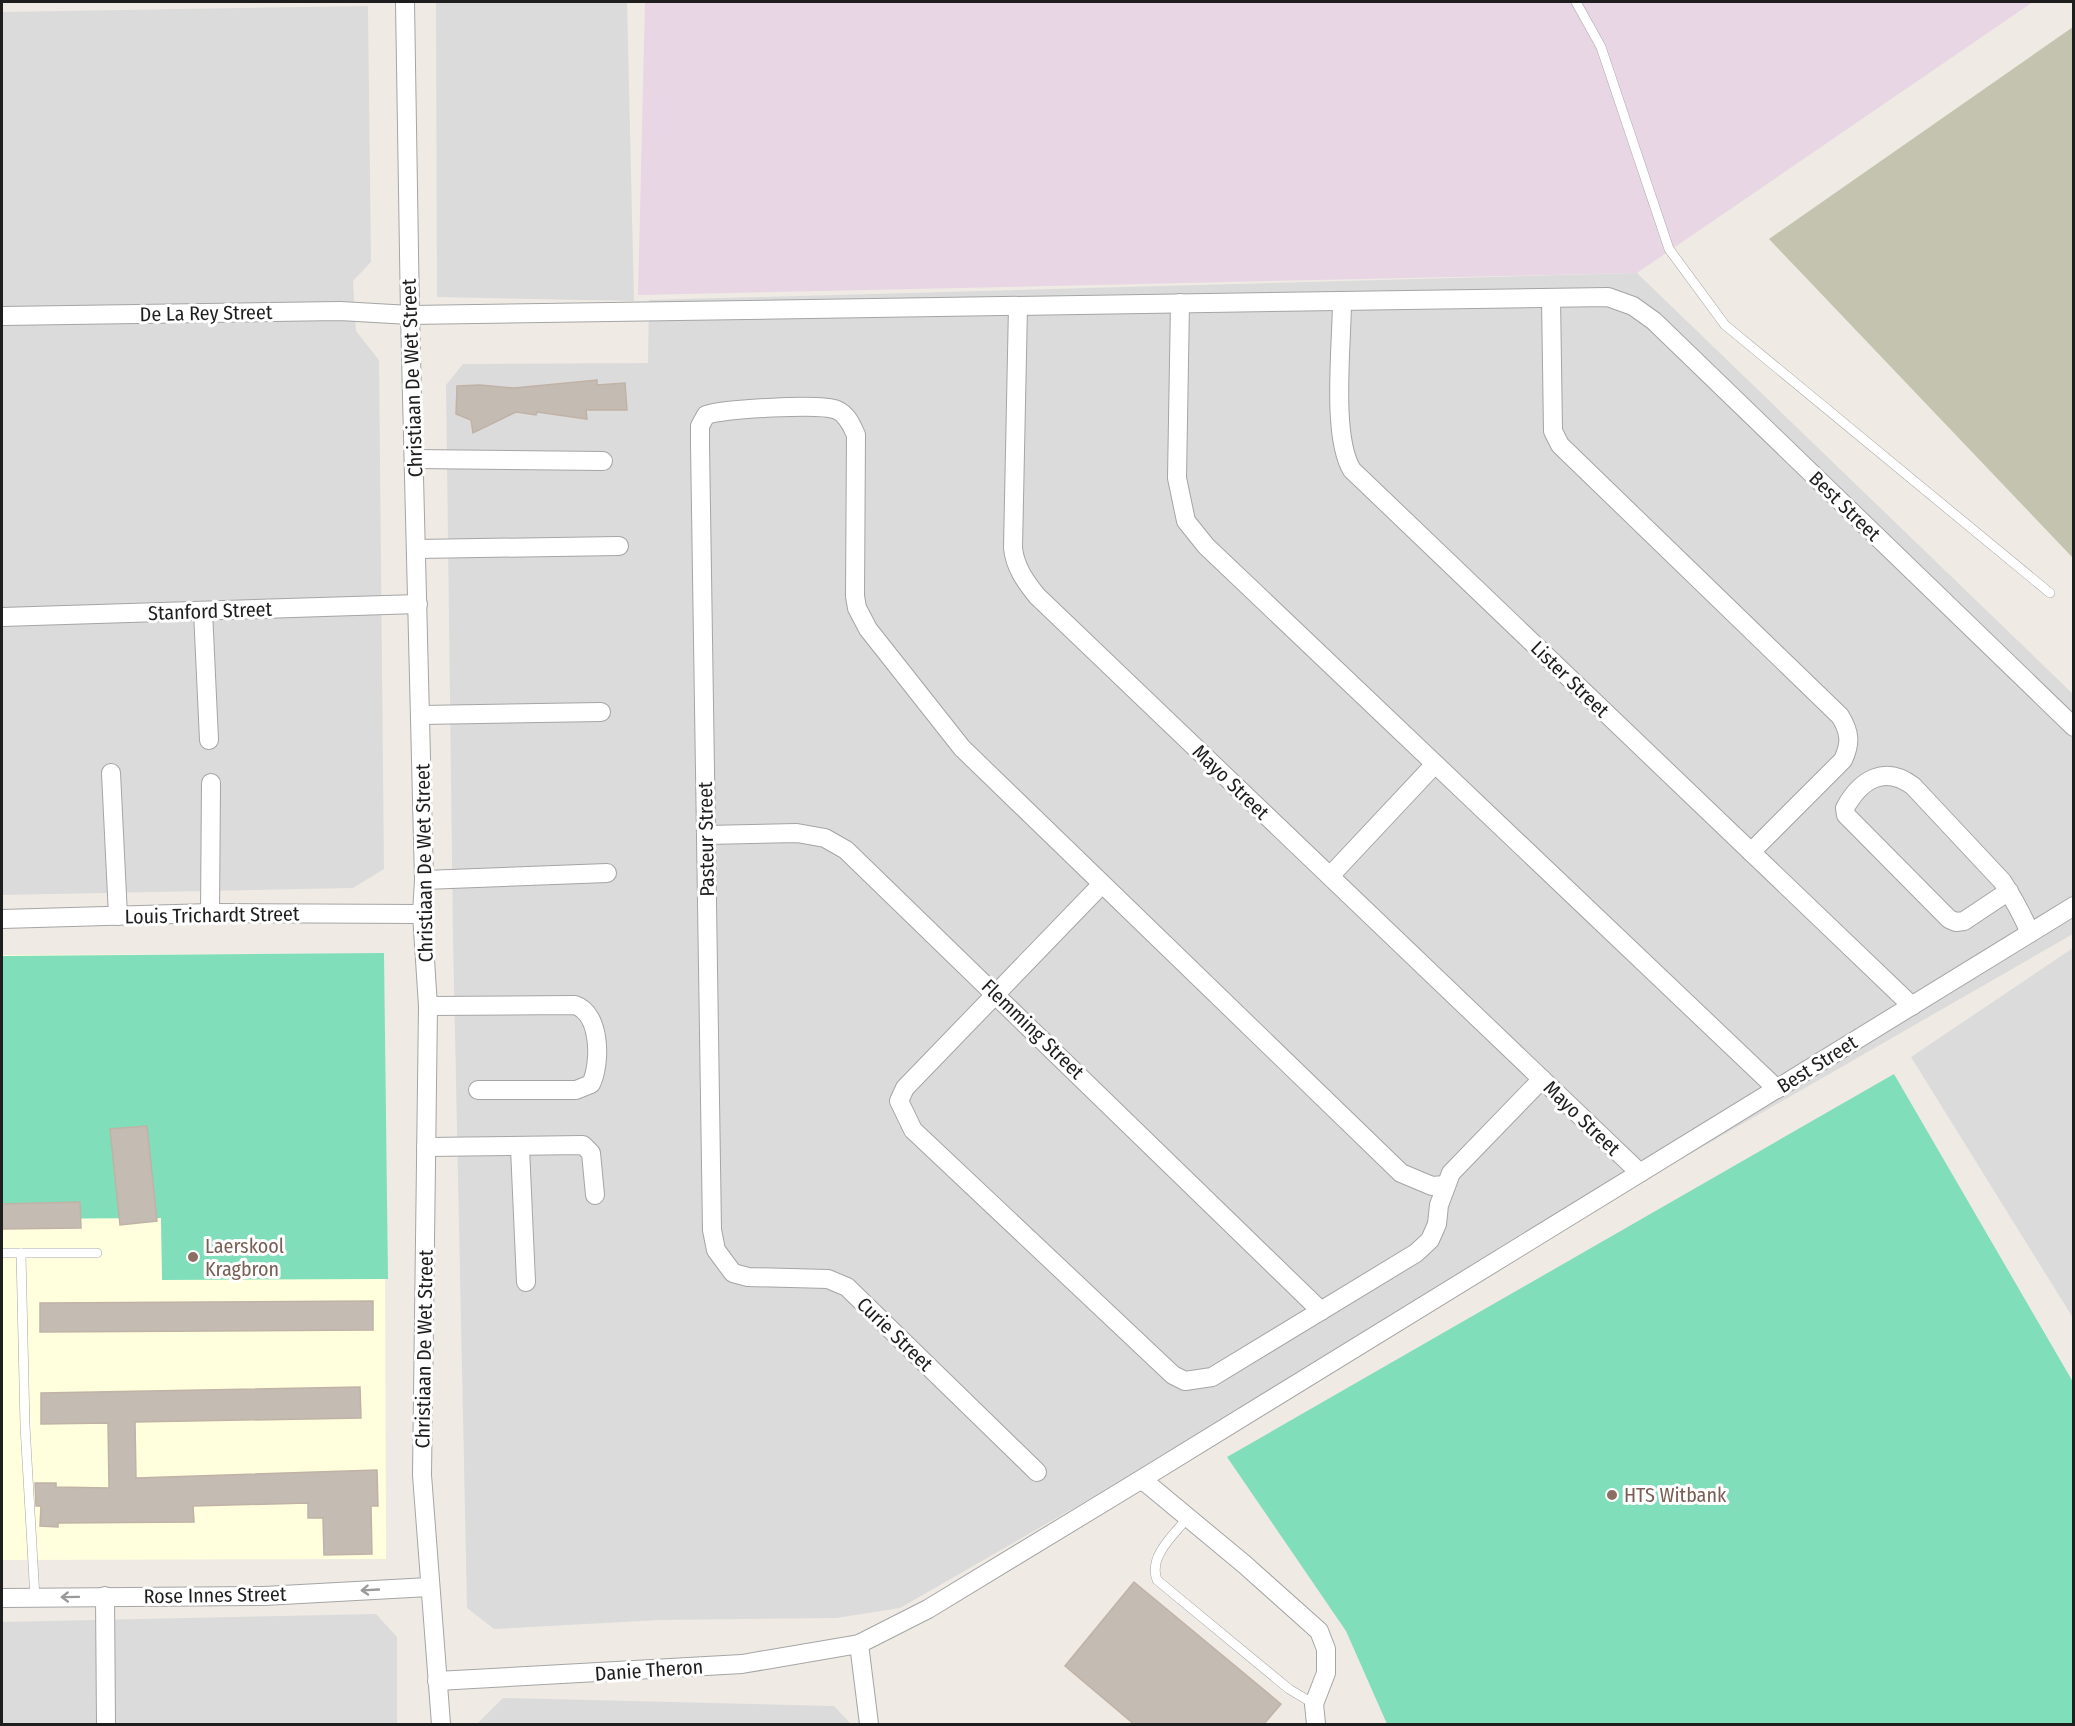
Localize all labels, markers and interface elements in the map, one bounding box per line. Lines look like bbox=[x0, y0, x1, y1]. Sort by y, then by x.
street label: Christiaan De Wet Street bbox=[397, 278, 427, 478]
street label: De La Rey Street bbox=[139, 300, 273, 326]
street label: Best Street bbox=[1804, 466, 1886, 546]
street label: Stanford Street bbox=[148, 597, 273, 625]
street label: Lister Street bbox=[1526, 636, 1614, 722]
street label: Mayo Street bbox=[1188, 740, 1275, 825]
street label: Christiaan De Wet Street bbox=[410, 763, 438, 963]
street label: Pasteur Street bbox=[693, 781, 719, 897]
street label: Louis Trichardt Street bbox=[124, 901, 300, 929]
street label: Flemming Street bbox=[977, 974, 1090, 1084]
street label: Best Street bbox=[1773, 1030, 1862, 1098]
street label: Mayo Street bbox=[1539, 1076, 1626, 1161]
place label: Laerskool Kragbron bbox=[205, 1234, 284, 1281]
street label: Christiaan De Wet Street bbox=[410, 1249, 438, 1449]
marker: Laerskool Kragbron bbox=[186, 1250, 200, 1264]
street label: Curie Street bbox=[852, 1292, 938, 1376]
place label: HTS Witbank bbox=[1624, 1483, 1727, 1507]
marker: HTS Witbank bbox=[1605, 1488, 1619, 1502]
street label: Rose Innes Street bbox=[143, 1582, 287, 1608]
one-way arrow bbox=[361, 1585, 381, 1596]
one-way arrow bbox=[61, 1591, 81, 1603]
street label: Danie Theron bbox=[594, 1654, 704, 1686]

